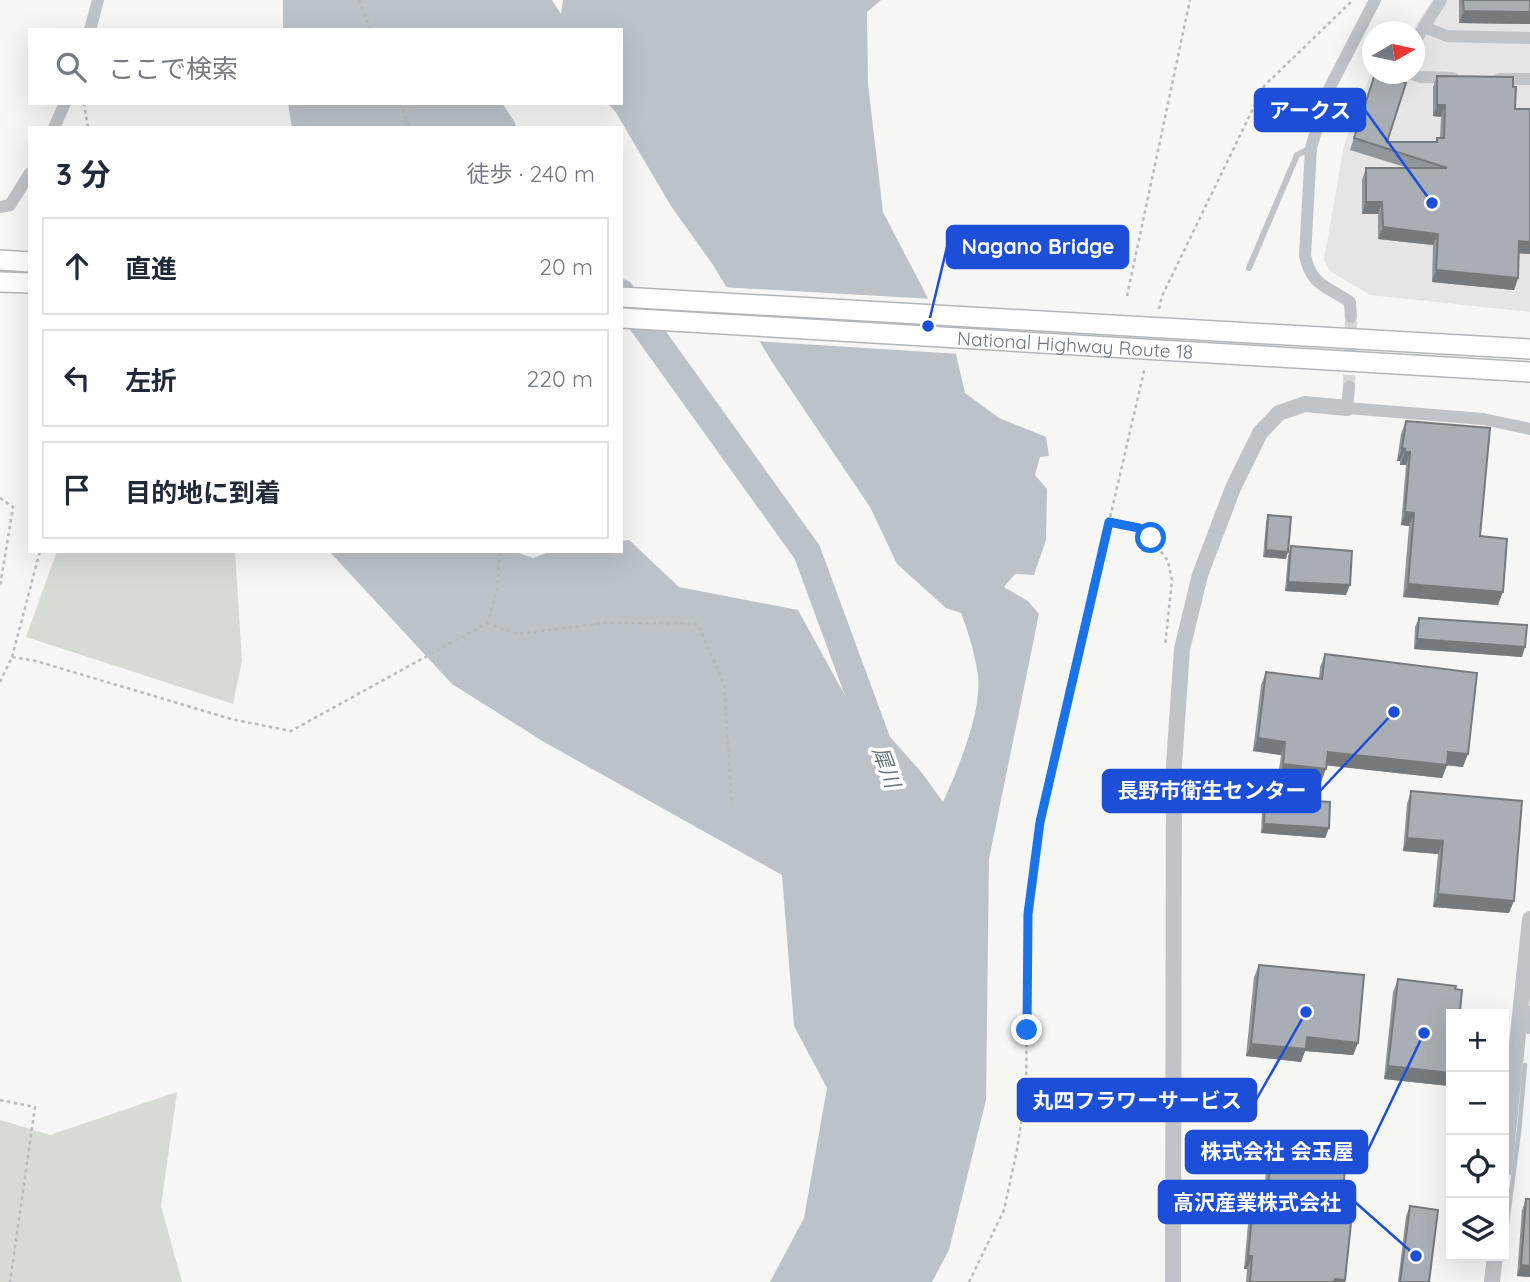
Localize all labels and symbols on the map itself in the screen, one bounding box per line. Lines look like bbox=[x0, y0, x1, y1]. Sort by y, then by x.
north arrow bbox=[1362, 21, 1425, 84]
callout: アークス bbox=[1255, 89, 1365, 131]
text: アークス bbox=[1269, 97, 1351, 123]
callout: Nagano Bridge bbox=[947, 226, 1128, 268]
text: Nagano Bridge bbox=[962, 233, 1114, 259]
street label: National Highway Route 18 bbox=[957, 326, 1194, 364]
route start bbox=[1135, 522, 1166, 553]
water label: 犀川 bbox=[868, 742, 907, 793]
callout: 長野市衛生センター bbox=[1103, 770, 1320, 812]
text: 長野市衛生センター bbox=[1118, 777, 1307, 803]
route end bbox=[1011, 1014, 1042, 1045]
callout: 丸四フラワーサービス bbox=[1018, 1079, 1256, 1121]
text: 丸四フラワーサービス bbox=[1032, 1087, 1242, 1113]
callout: 株式会社 会玉屋 bbox=[1186, 1131, 1367, 1173]
text: 株式会社 会玉屋 bbox=[1201, 1138, 1353, 1164]
callout: 高沢産業株式会社 bbox=[1159, 1181, 1355, 1223]
text: 高沢産業株式会社 bbox=[1173, 1189, 1341, 1215]

